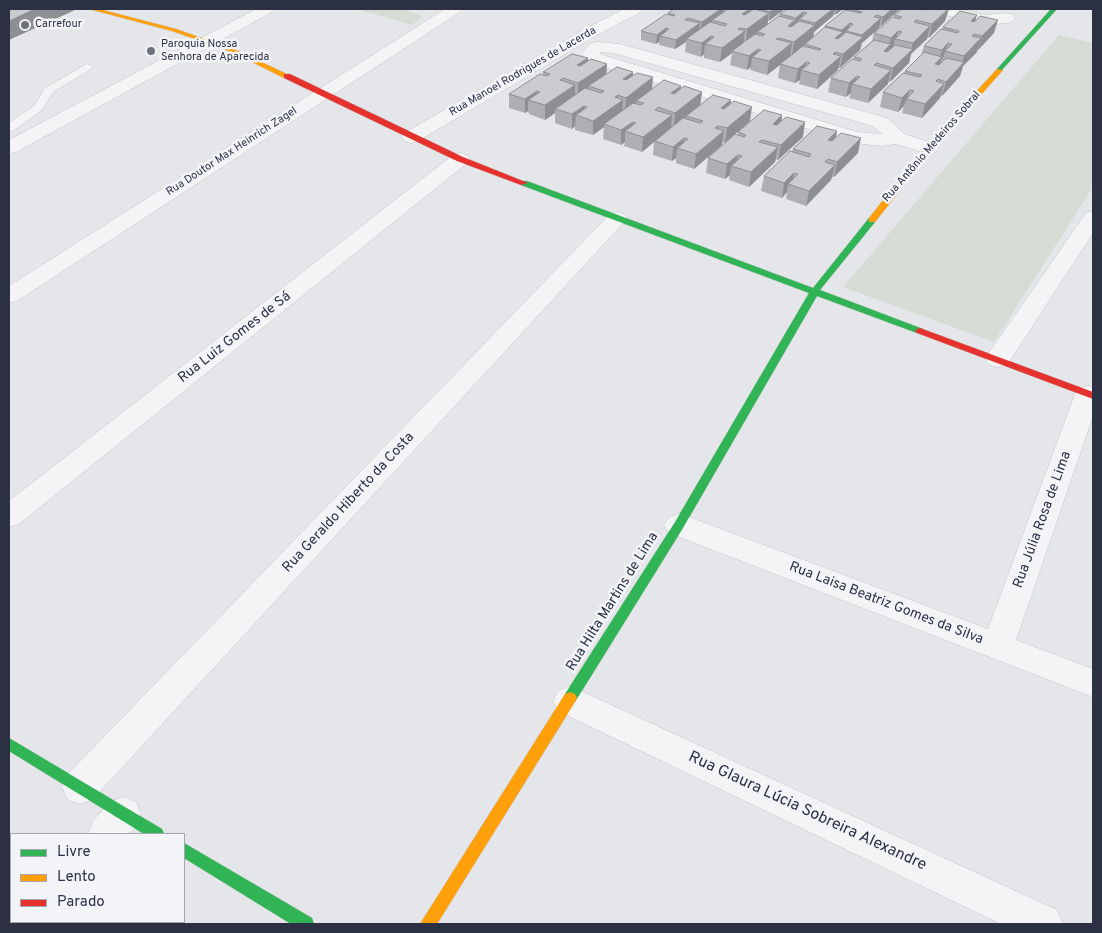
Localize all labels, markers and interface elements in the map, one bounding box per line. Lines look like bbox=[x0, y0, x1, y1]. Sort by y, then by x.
place label: Carrefour bbox=[35, 18, 82, 32]
marker: Carrefour bbox=[19, 19, 31, 31]
street label: Rua Manoel Rodrigues de Lacerda bbox=[447, 25, 599, 119]
place label: Paroquia Nossa Senhora de Aparecida bbox=[161, 38, 269, 64]
marker: Paroquia Nossa Senhora de Aparecida bbox=[145, 45, 157, 57]
street label: Rua Antônio Medeiros Sobral bbox=[880, 89, 984, 205]
street label: Rua Doutor Max Heinrich Zagel bbox=[164, 105, 300, 199]
street label: Rua Luiz Gomes de Sá bbox=[175, 289, 295, 387]
street label: Rua Geraldo Hiberto da Costa bbox=[280, 429, 418, 577]
street label: Rua Júlia Rosa de Lima bbox=[1010, 449, 1076, 591]
street label: Rua Hilta Martins de Lima bbox=[563, 530, 663, 674]
street label: Rua Laisa Beatriz Gomes da Silva bbox=[787, 559, 985, 649]
street label: Rua Glaura Lúcia Sobreira Alexandre bbox=[685, 748, 929, 876]
legend bbox=[10, 833, 185, 923]
text: Livre bbox=[57, 843, 91, 862]
text: Lento bbox=[57, 868, 96, 887]
text: Parado bbox=[57, 893, 105, 912]

